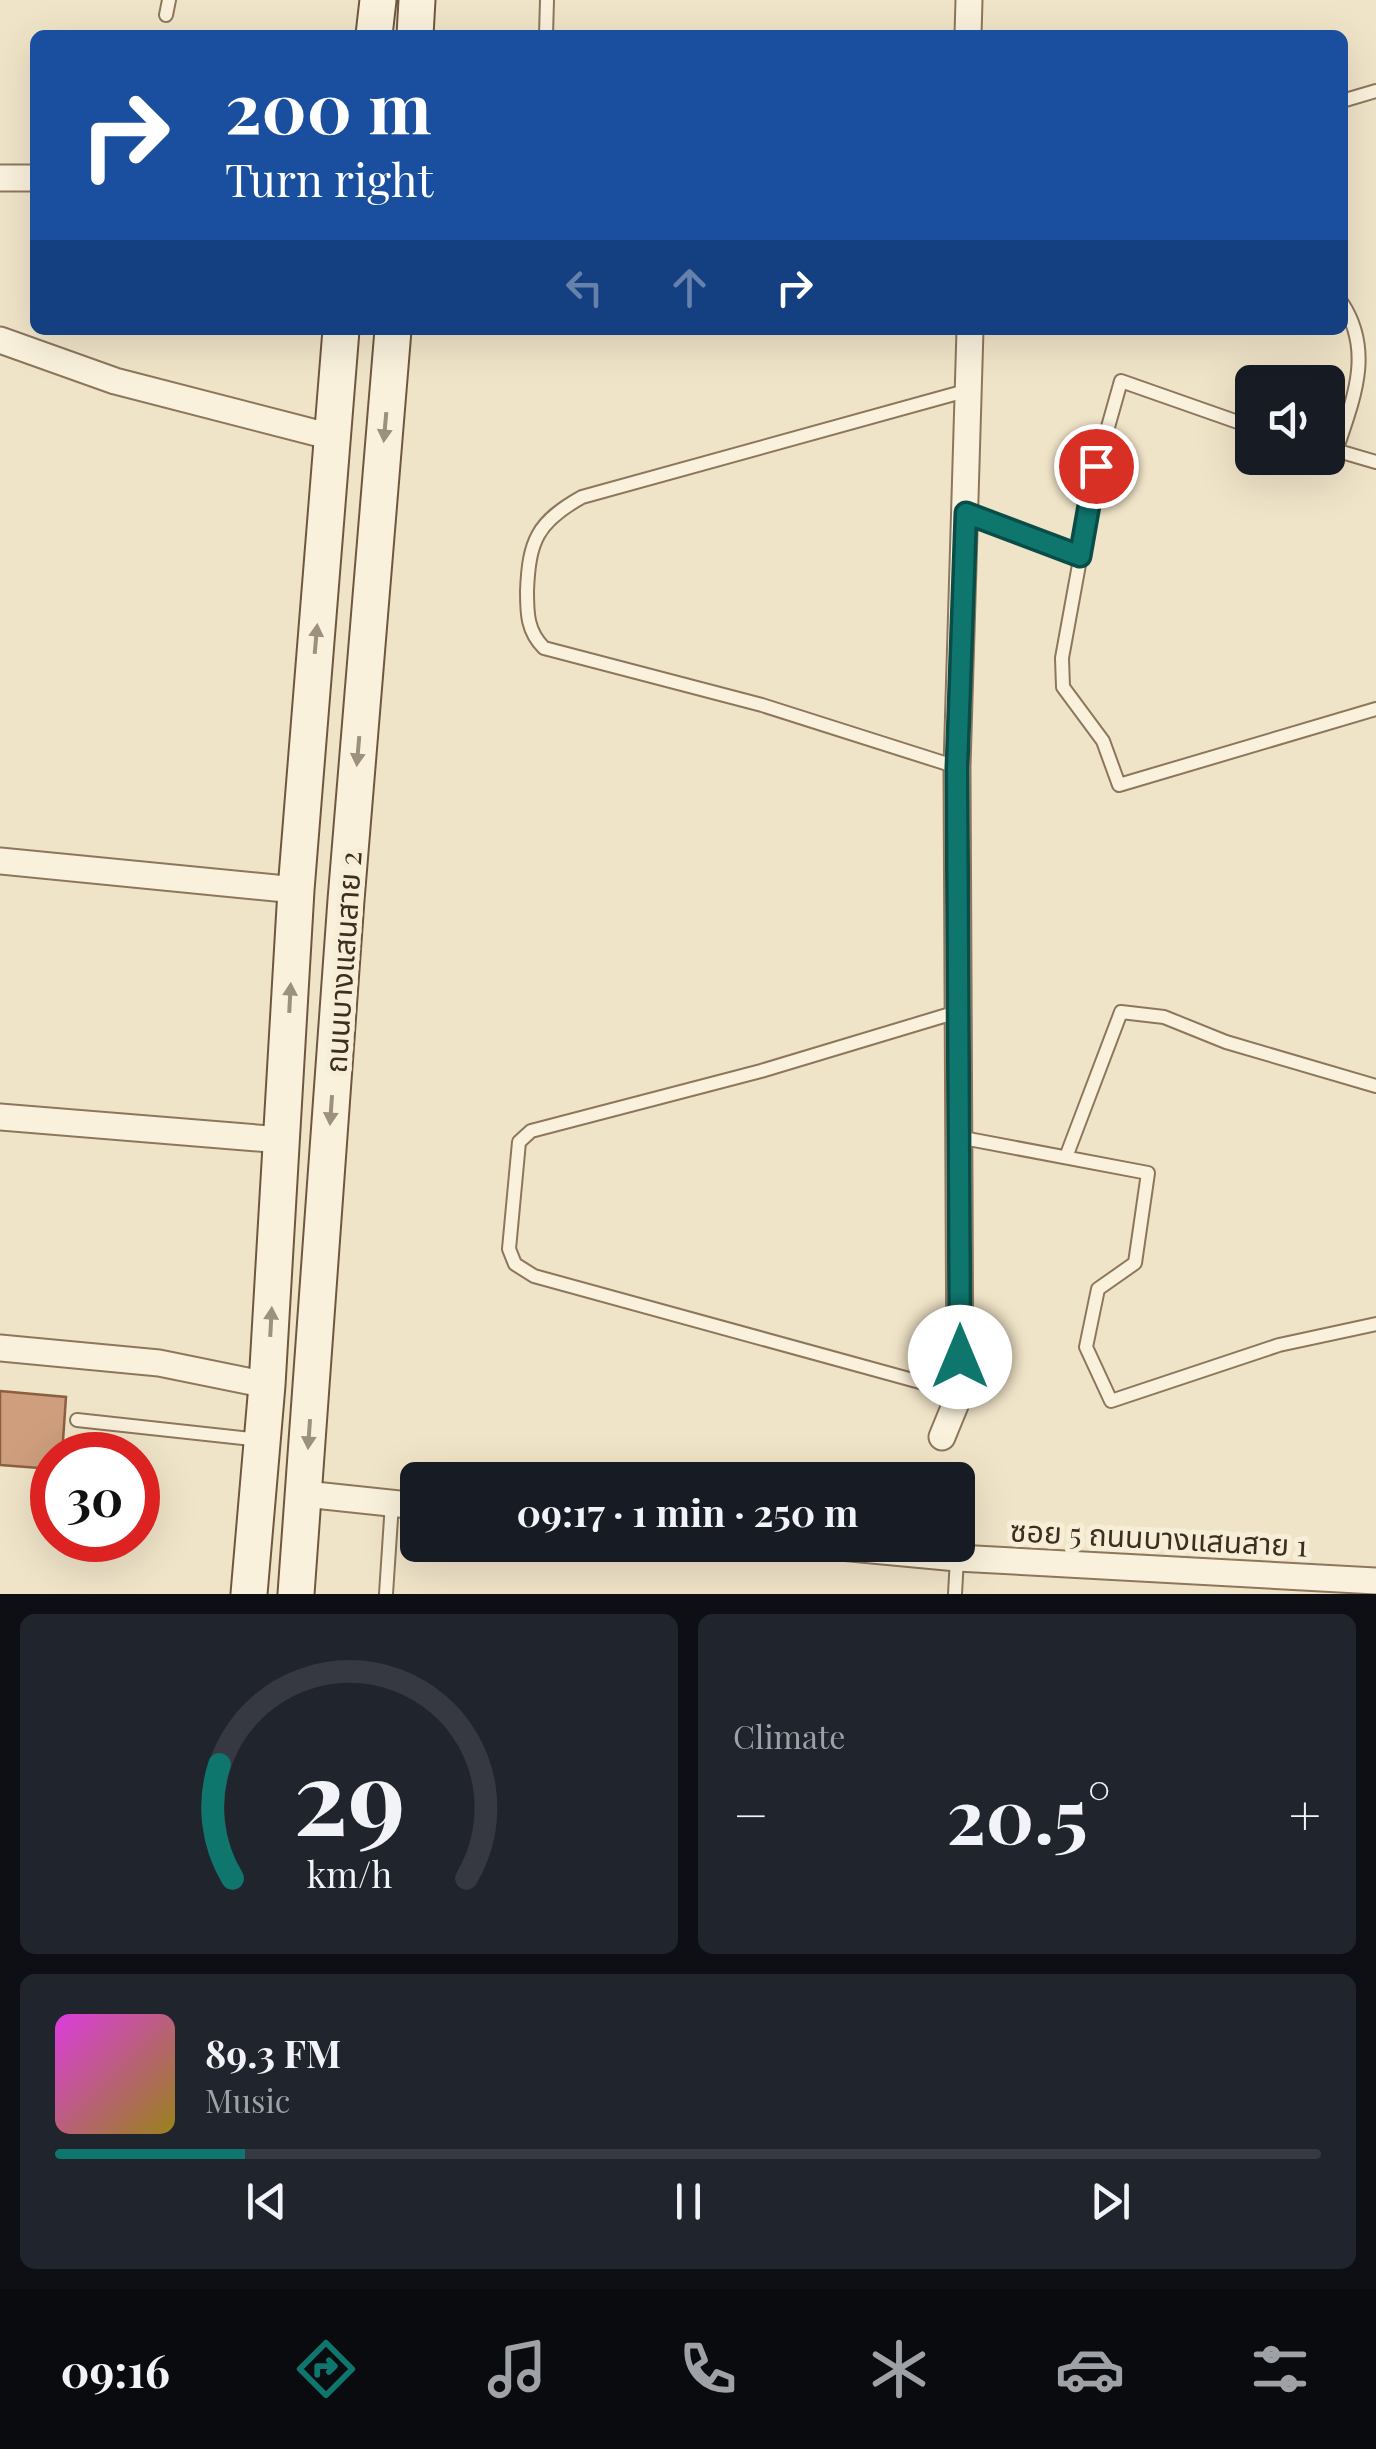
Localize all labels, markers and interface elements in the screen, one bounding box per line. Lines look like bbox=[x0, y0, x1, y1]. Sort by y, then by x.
text: 200 m bbox=[225, 58, 432, 152]
icon: right bbox=[60, 70, 190, 200]
text: Turn right bbox=[225, 148, 433, 208]
icon: left bbox=[557, 260, 612, 315]
icon: ahead bbox=[662, 260, 717, 315]
icon: right bbox=[767, 260, 822, 315]
map controls bbox=[1235, 365, 1345, 475]
button: sound bbox=[1235, 365, 1345, 475]
one-way arrow bbox=[377, 412, 393, 444]
pin bbox=[1054, 424, 1139, 509]
icon: arrive bbox=[1069, 439, 1124, 494]
one-way arrow bbox=[309, 622, 325, 654]
one-way arrow bbox=[350, 736, 366, 767]
street label: ถนนบางแสนสาย 2 bbox=[314, 850, 370, 1074]
one-way arrow bbox=[282, 981, 298, 1013]
one-way arrow bbox=[323, 1095, 339, 1126]
position arrow bbox=[908, 1305, 1012, 1409]
one-way arrow bbox=[263, 1306, 279, 1338]
one-way arrow bbox=[301, 1419, 317, 1451]
speed limit sign: 30 bbox=[30, 1432, 160, 1562]
text: 09:17 · 1 min · 250 m bbox=[516, 1486, 859, 1537]
street label: ซอย 5 ถนนบางแสนสาย 1 bbox=[1009, 1509, 1309, 1565]
text: Climate bbox=[733, 1714, 845, 1757]
text: 29 bbox=[293, 1723, 405, 1862]
text: 20.5° bbox=[947, 1763, 1111, 1863]
text: − bbox=[733, 1776, 769, 1850]
text: + bbox=[1289, 1776, 1321, 1850]
text: km/h bbox=[306, 1849, 392, 1897]
text: 89.3 FM bbox=[205, 2027, 341, 2078]
text: Music bbox=[205, 2078, 290, 2121]
icon: previous bbox=[239, 2174, 294, 2229]
icon: pause bbox=[661, 2174, 716, 2229]
icon: next bbox=[1083, 2174, 1138, 2229]
icon: directions bbox=[291, 2334, 361, 2404]
icon: music bbox=[482, 2334, 552, 2404]
icon: phone bbox=[673, 2334, 743, 2404]
icon: climate bbox=[864, 2334, 934, 2404]
icon: car bbox=[1055, 2334, 1125, 2404]
icon: filters bbox=[1245, 2334, 1315, 2404]
text: 09:16 bbox=[60, 2339, 170, 2399]

